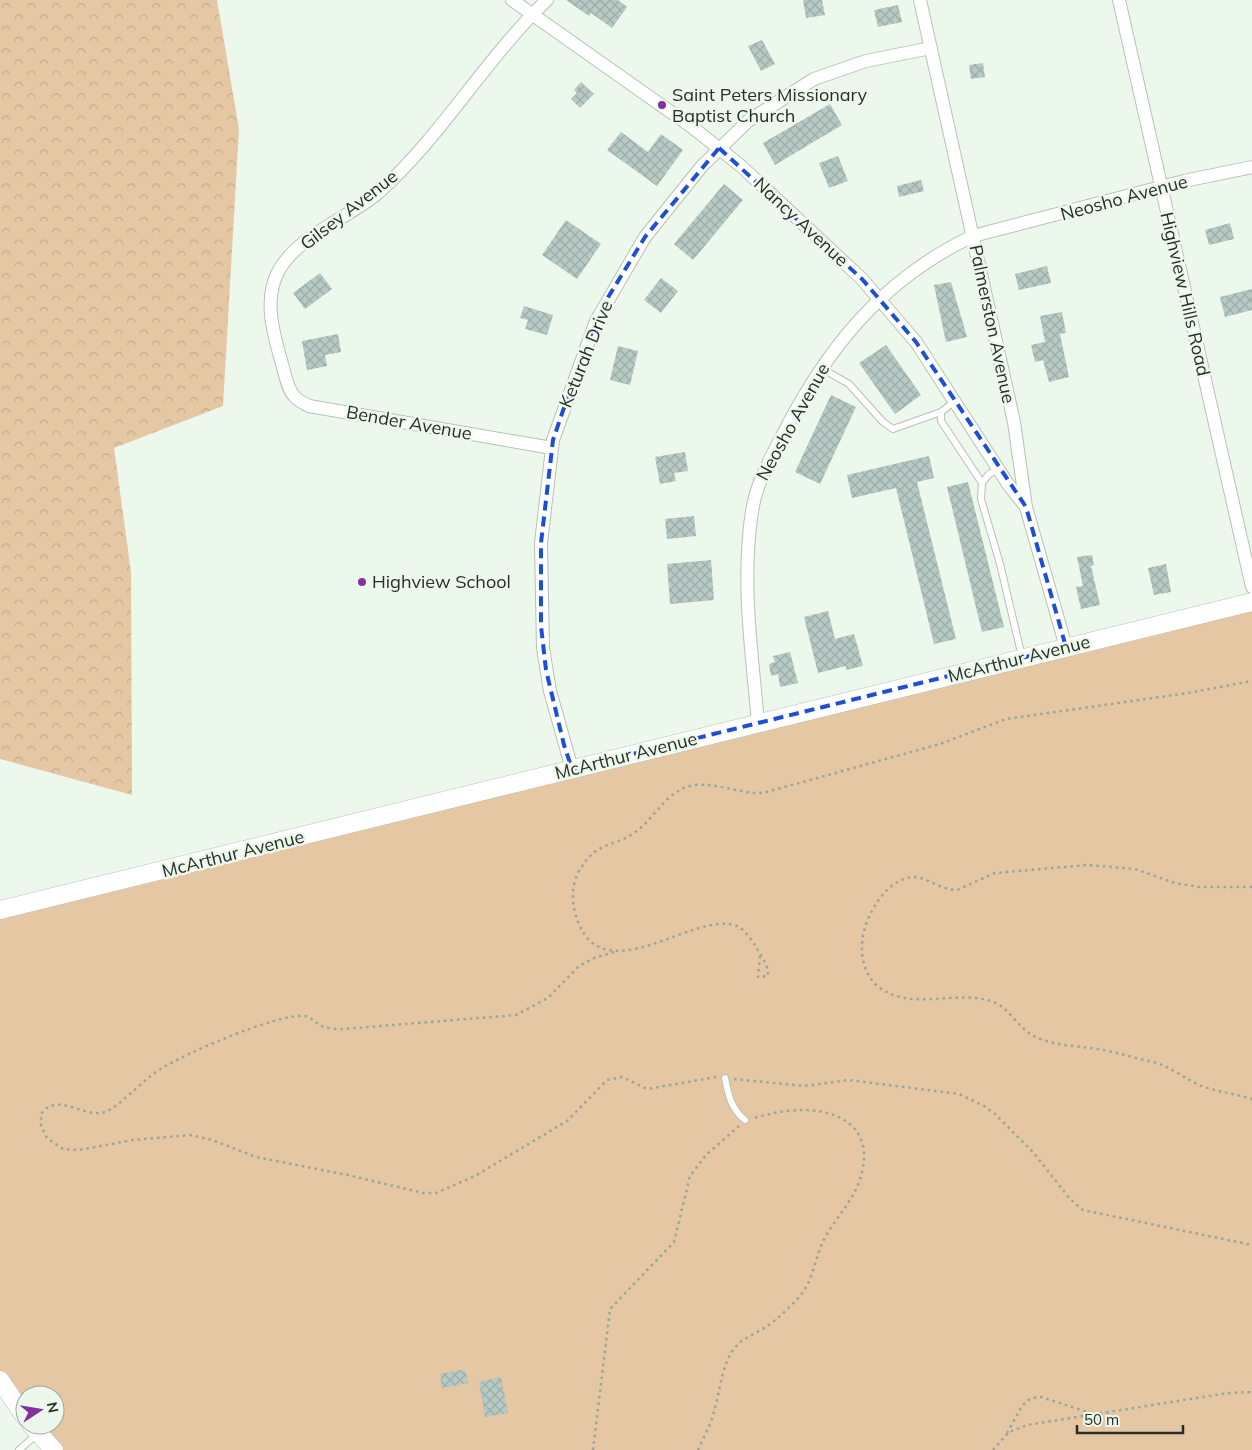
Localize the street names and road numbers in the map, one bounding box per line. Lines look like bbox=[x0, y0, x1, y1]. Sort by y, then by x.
street label: Gilsey Avenue bbox=[295, 164, 402, 255]
street label: Neosho Avenue bbox=[1058, 169, 1190, 226]
street label: Nancy Avenue bbox=[749, 172, 853, 271]
street label: Highview Hills Road bbox=[1155, 210, 1216, 378]
street label: Palmerston Avenue bbox=[964, 242, 1021, 405]
street label: Keturah Drive bbox=[554, 297, 617, 411]
street label: Neosho Avenue bbox=[751, 359, 834, 484]
street label: Bender Avenue bbox=[345, 400, 474, 445]
street label: McArthur Avenue bbox=[945, 630, 1092, 687]
street label: McArthur Avenue bbox=[552, 727, 699, 784]
street label: McArthur Avenue bbox=[159, 825, 306, 882]

